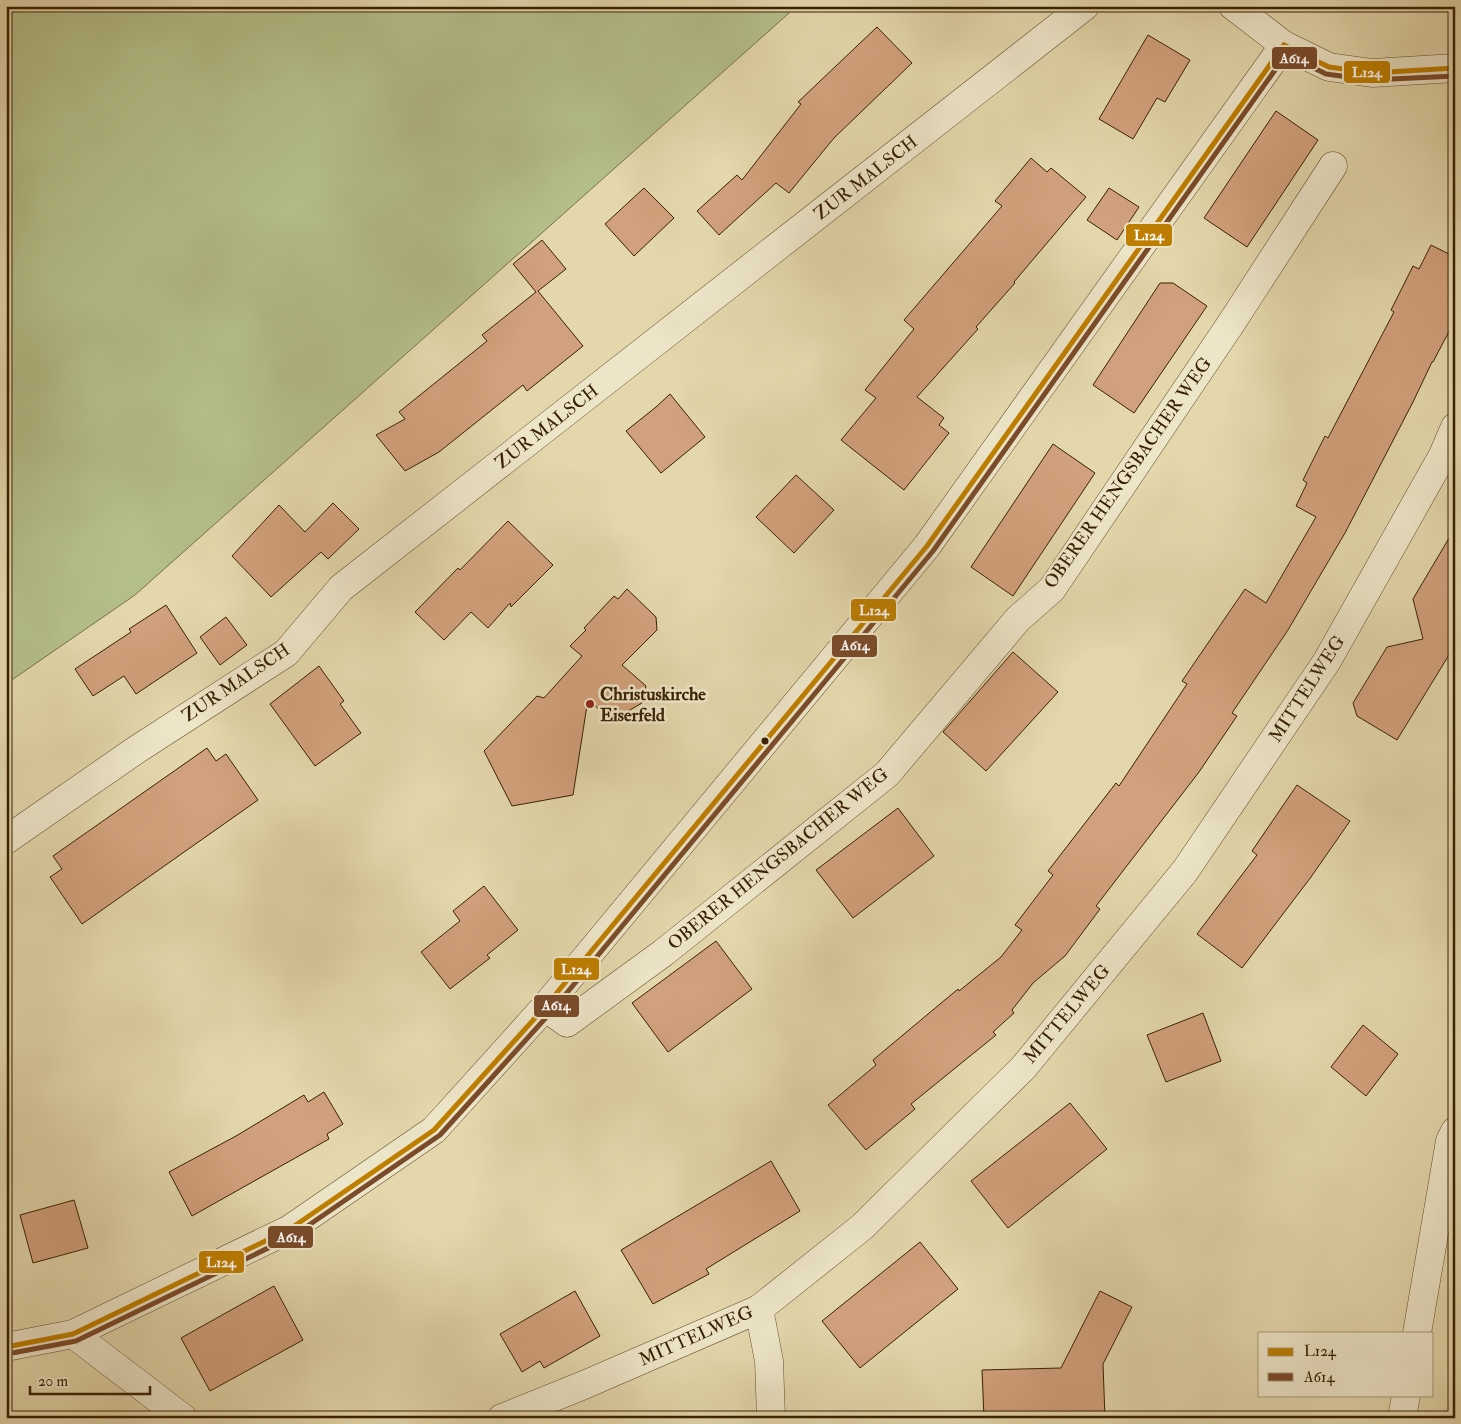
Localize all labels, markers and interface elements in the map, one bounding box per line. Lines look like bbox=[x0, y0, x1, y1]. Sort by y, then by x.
line badge: A614 bbox=[1271, 46, 1318, 70]
text: A614 bbox=[1279, 50, 1310, 67]
line badge: L124 bbox=[1343, 60, 1391, 84]
text: L124 bbox=[1352, 64, 1383, 81]
street label: ZUR MALSCH bbox=[810, 130, 922, 226]
line badge: L124 bbox=[1125, 223, 1173, 247]
text: L124 bbox=[1134, 227, 1165, 244]
street label: OBERER HENGSBACHER WEG bbox=[1039, 353, 1217, 593]
street label: ZUR MALSCH bbox=[491, 379, 603, 475]
line badge: L124 bbox=[850, 598, 897, 622]
text: L124 bbox=[859, 602, 890, 619]
street label: MITTELWEG bbox=[1264, 631, 1350, 747]
line badge: A614 bbox=[831, 634, 878, 658]
text: A614 bbox=[840, 637, 871, 654]
street label: ZUR MALSCH bbox=[178, 638, 294, 728]
place label: Christuskirche Eiserfeld bbox=[600, 683, 706, 727]
marker: Christuskirche Eiserfeld bbox=[584, 698, 596, 710]
unlabelled marker bbox=[760, 736, 770, 746]
street label: OBERER HENGSBACHER WEG bbox=[663, 763, 893, 955]
line badge: L124 bbox=[553, 957, 600, 981]
street label: MITTELWEG bbox=[1019, 960, 1115, 1068]
text: L124 bbox=[561, 961, 592, 978]
line badge: A614 bbox=[533, 994, 580, 1018]
text: A614 bbox=[541, 997, 572, 1014]
line badge: A614 bbox=[267, 1225, 314, 1249]
text: A614 bbox=[276, 1229, 307, 1246]
line badge: L124 bbox=[198, 1250, 245, 1274]
text: L124 bbox=[206, 1254, 237, 1271]
street label: MITTELWEG bbox=[635, 1301, 757, 1371]
legend bbox=[1258, 1332, 1434, 1396]
text: L124 bbox=[1304, 1342, 1337, 1361]
scale bar bbox=[30, 1364, 150, 1396]
text: A614 bbox=[1303, 1368, 1335, 1387]
text: 20 m bbox=[38, 1372, 68, 1391]

